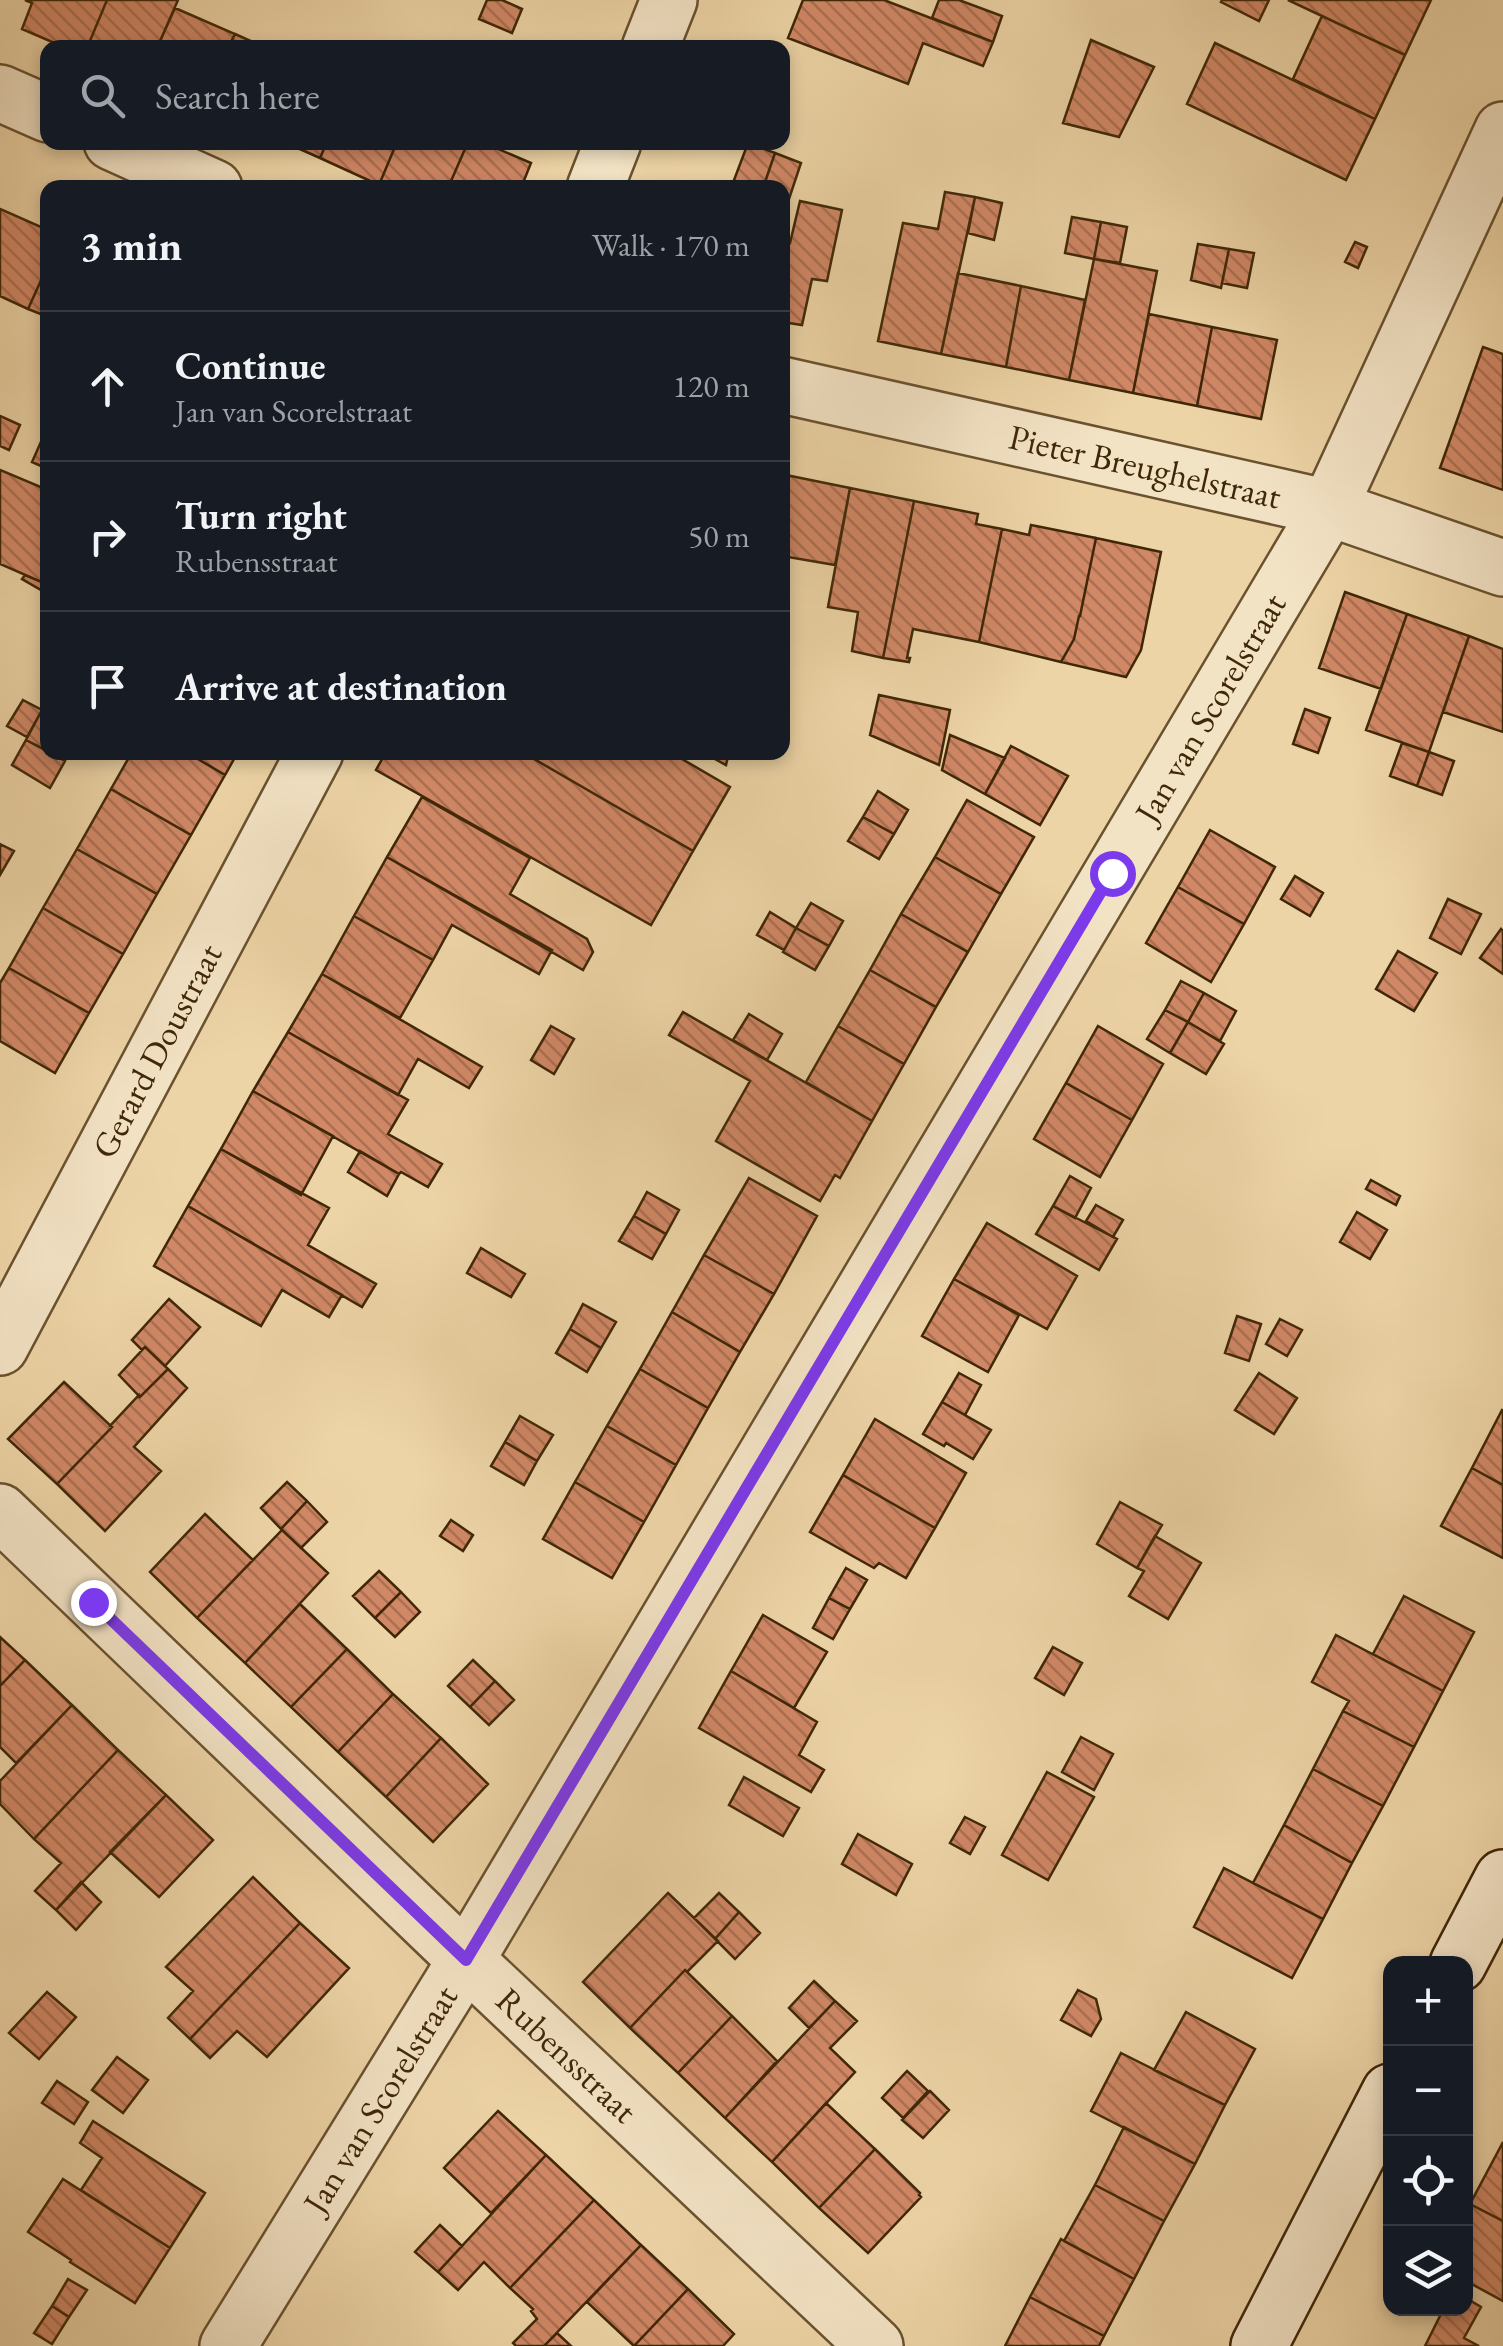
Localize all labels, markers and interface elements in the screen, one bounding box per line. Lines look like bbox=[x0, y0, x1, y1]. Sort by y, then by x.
search box bbox=[40, 40, 790, 150]
icon: search bbox=[75, 68, 130, 123]
text: Search here bbox=[155, 71, 320, 120]
text: 3 min bbox=[80, 218, 182, 273]
text: Walk · 170 m bbox=[592, 224, 750, 266]
text: Continue bbox=[175, 341, 326, 390]
icon: ahead bbox=[80, 359, 135, 414]
text: 120 m bbox=[673, 365, 750, 407]
text: Jan van Scorelstraat bbox=[175, 390, 412, 432]
street label: Pieter Breughelstraat bbox=[1005, 414, 1285, 519]
text: Turn right bbox=[175, 491, 347, 540]
icon: right bbox=[80, 509, 135, 564]
text: 50 m bbox=[688, 515, 750, 557]
text: Rubensstraat bbox=[175, 540, 338, 582]
street label: Jan van Scorelstraat bbox=[1123, 585, 1295, 833]
icon: arrive bbox=[80, 659, 135, 714]
text: Arrive at destination bbox=[175, 662, 507, 711]
route start bbox=[1090, 851, 1136, 897]
street label: Gerard Doustraat bbox=[81, 936, 231, 1166]
route end bbox=[71, 1580, 117, 1626]
map controls bbox=[1383, 1956, 1473, 2316]
button: + bbox=[1383, 1956, 1473, 2046]
street label: Jan van Scorelstraat bbox=[291, 1977, 467, 2224]
street label: Rubensstraat bbox=[487, 1977, 647, 2132]
button: − bbox=[1383, 2046, 1473, 2136]
button: locate bbox=[1383, 2136, 1473, 2226]
button: layers bbox=[1383, 2226, 1473, 2316]

